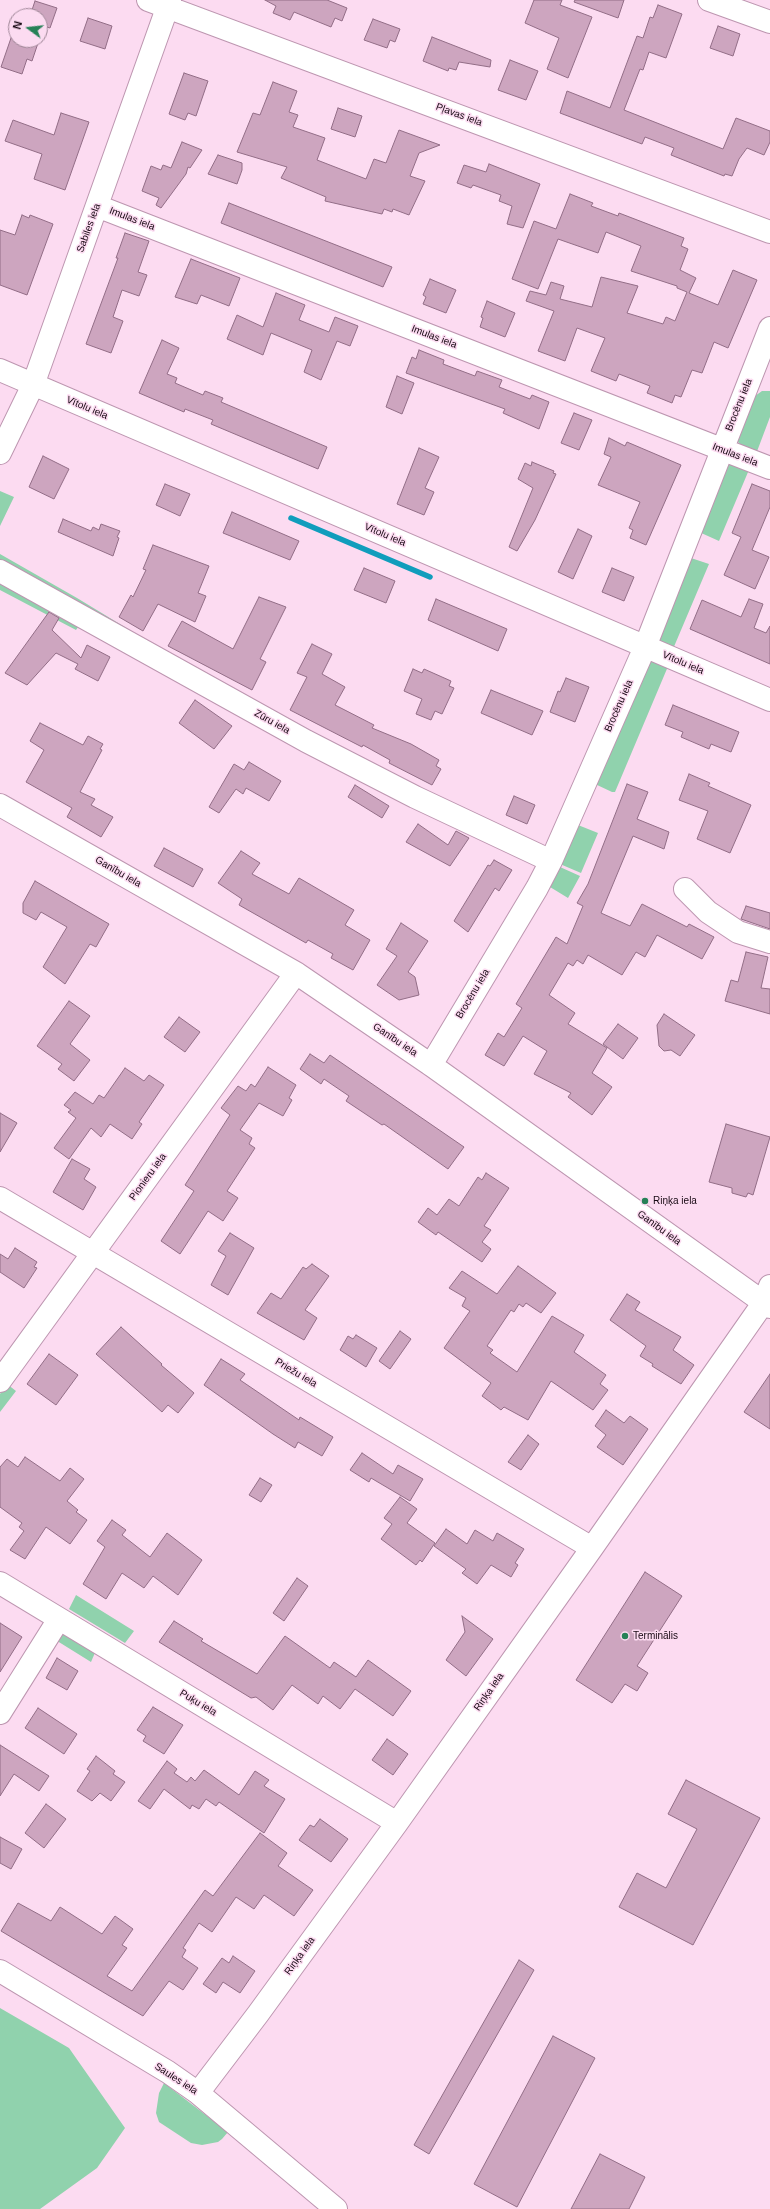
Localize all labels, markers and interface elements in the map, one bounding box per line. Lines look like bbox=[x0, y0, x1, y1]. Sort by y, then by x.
north arrow bbox=[8, 8, 48, 48]
text: N bbox=[11, 20, 24, 31]
street label: Pļavas iela bbox=[434, 101, 484, 129]
street label: Sabiles iela bbox=[75, 202, 103, 254]
street label: Imulas iela bbox=[108, 205, 156, 233]
street label: Imulas iela bbox=[410, 323, 458, 351]
street label: Brocēnu iela bbox=[723, 377, 755, 433]
street label: Vītolu iela bbox=[64, 394, 110, 422]
street label: Imulas iela bbox=[711, 441, 759, 469]
street label: Vītolu iela bbox=[362, 521, 408, 549]
street label: Vītolu iela bbox=[660, 649, 706, 677]
street label: Brocēnu iela bbox=[602, 678, 636, 734]
street label: Zūru iela bbox=[252, 707, 292, 737]
street label: Ganību iela bbox=[93, 854, 143, 890]
street label: Brocēnu iela bbox=[454, 967, 492, 1021]
street label: Ganību iela bbox=[370, 1021, 420, 1059]
street label: Pionieru iela bbox=[127, 1151, 169, 1203]
place label: Riņķa iela bbox=[653, 1195, 697, 1207]
marker: Riņķa iela bbox=[640, 1196, 650, 1206]
street label: Ganību iela bbox=[635, 1208, 683, 1248]
street label: Priežu iela bbox=[273, 1356, 319, 1390]
place label: Terminālis bbox=[633, 1630, 678, 1642]
marker: Terminālis bbox=[620, 1631, 630, 1641]
street label: Riņķa iela bbox=[471, 1671, 507, 1713]
street label: Puķu iela bbox=[177, 1687, 219, 1719]
street label: Riņķa iela bbox=[282, 1935, 318, 1977]
street label: Saules iela bbox=[152, 2061, 200, 2097]

